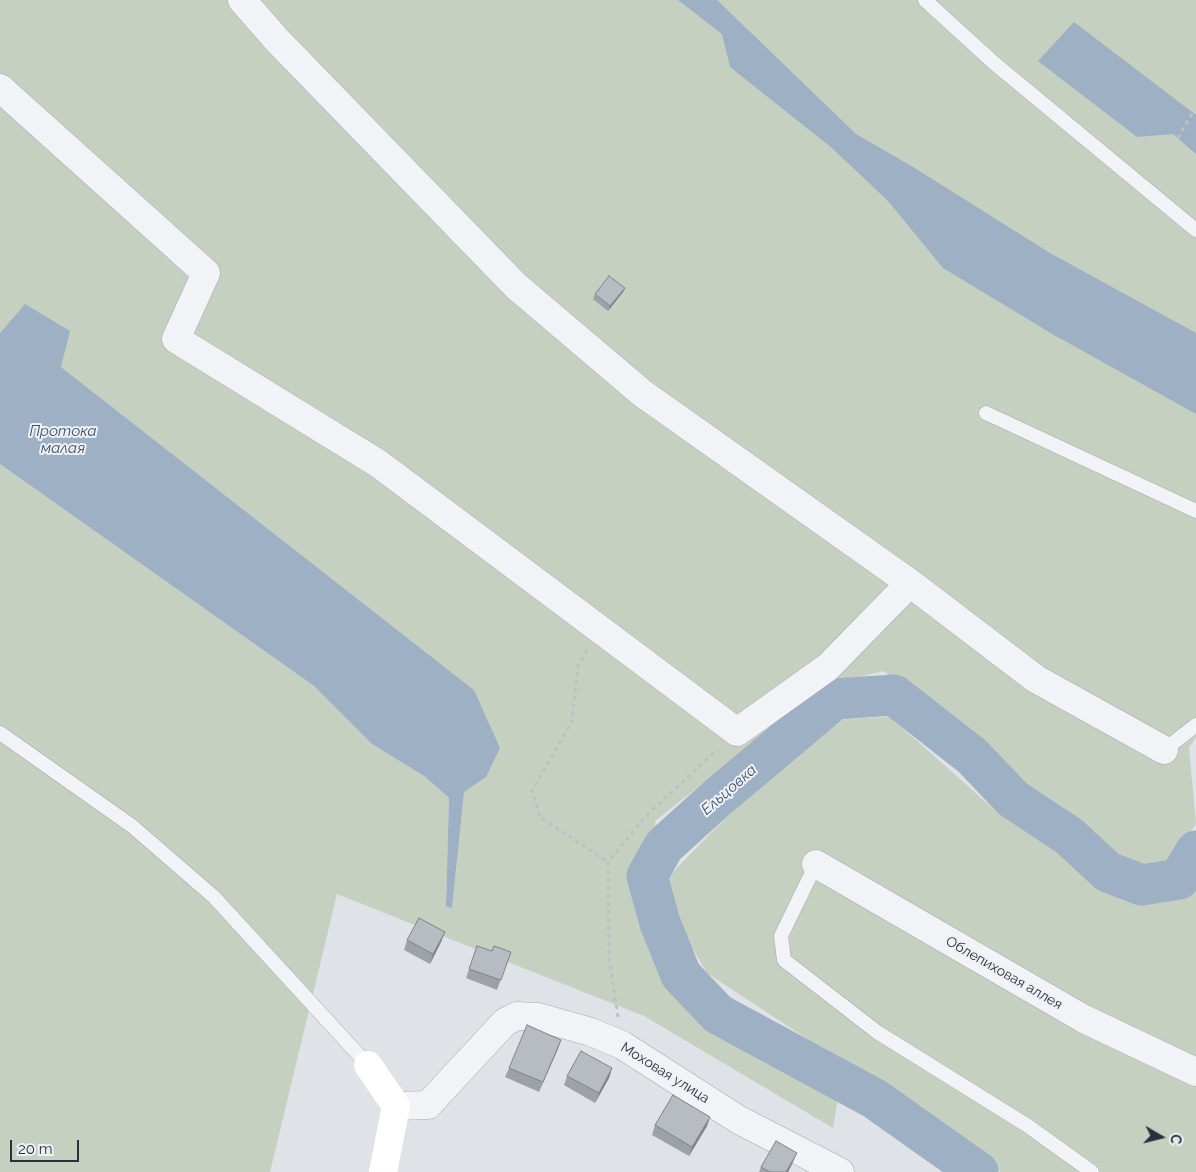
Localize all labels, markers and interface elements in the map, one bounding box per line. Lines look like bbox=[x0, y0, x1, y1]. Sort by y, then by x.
water label: Протока малая bbox=[29, 422, 97, 457]
water label: Ельцовка bbox=[698, 761, 760, 819]
street label: Облепиховая аллея bbox=[943, 933, 1065, 1013]
street label: Моховая улица bbox=[618, 1039, 712, 1107]
north arrow bbox=[1136, 1112, 1186, 1162]
scale bar bbox=[12, 1130, 81, 1162]
text: С bbox=[1167, 1133, 1184, 1145]
text: 20 m bbox=[18, 1140, 53, 1158]

